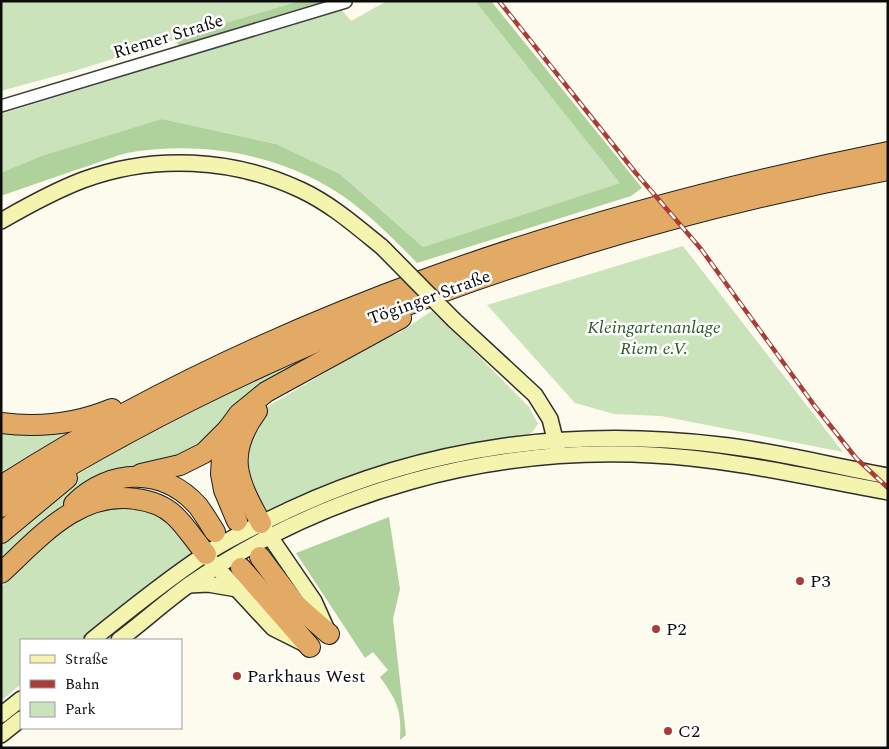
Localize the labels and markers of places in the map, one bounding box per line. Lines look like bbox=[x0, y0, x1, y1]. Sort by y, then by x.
place label: P3 bbox=[810, 568, 830, 595]
marker: P3 bbox=[794, 575, 806, 587]
place label: P2 bbox=[666, 616, 686, 643]
marker: P2 bbox=[650, 623, 662, 635]
place label: Parkhaus West bbox=[247, 663, 365, 690]
marker: Parkhaus West bbox=[231, 670, 243, 682]
place label: C2 bbox=[678, 718, 700, 745]
marker: C2 bbox=[662, 725, 674, 737]

